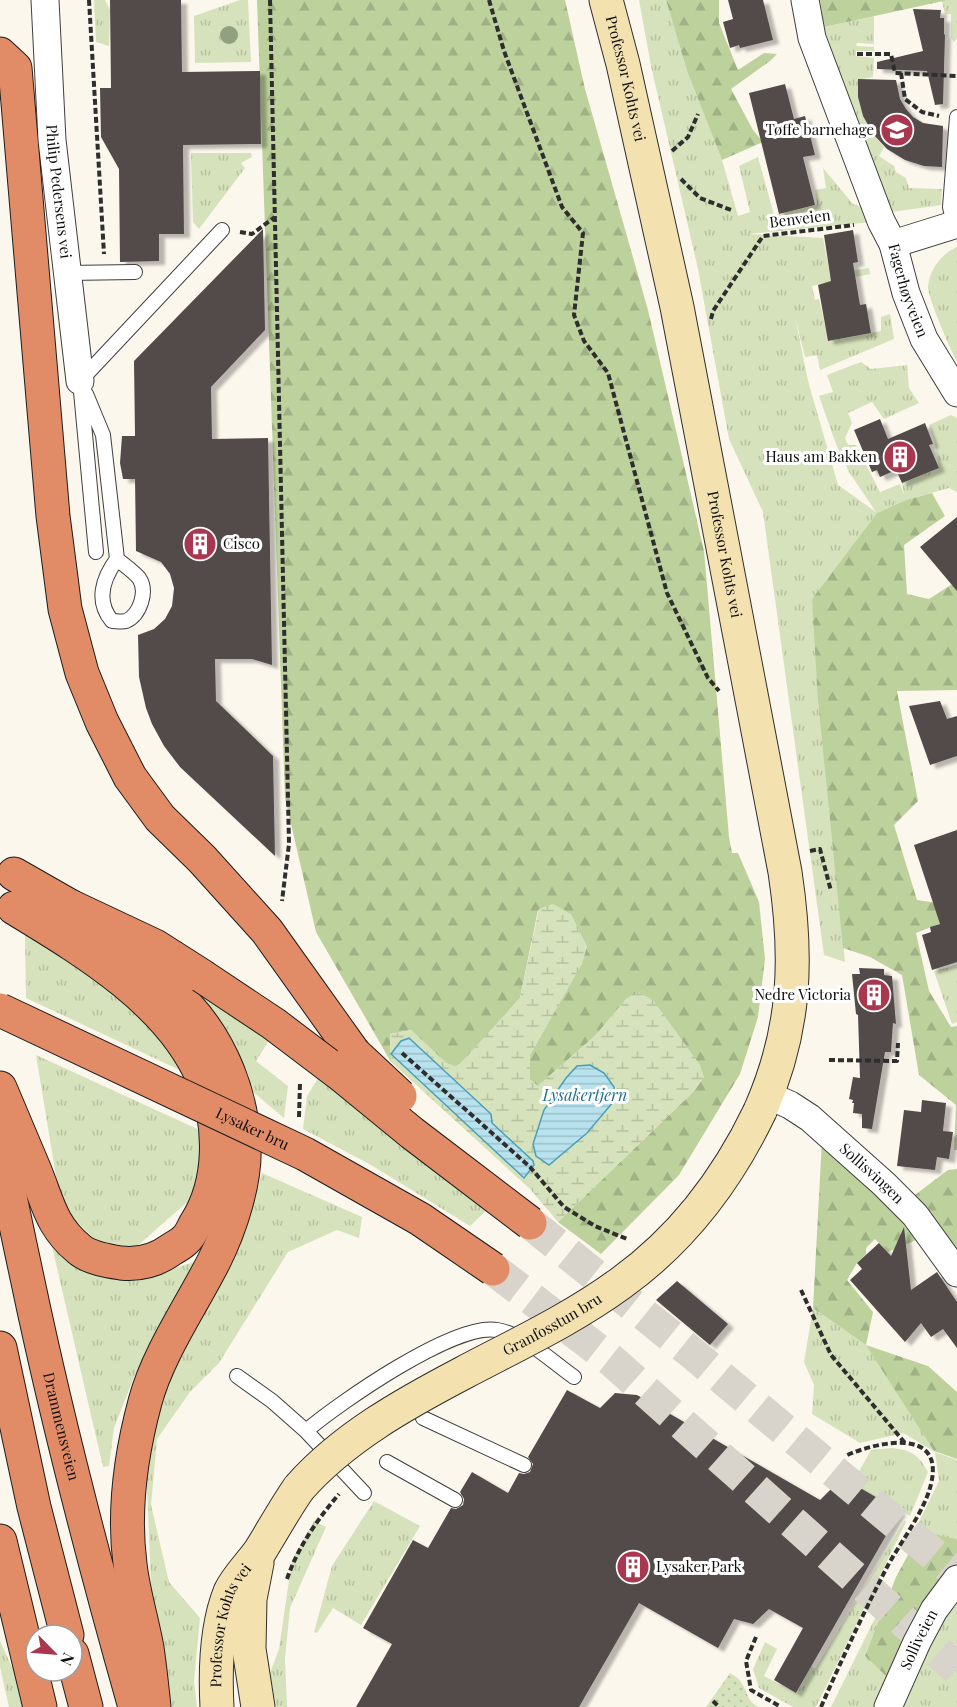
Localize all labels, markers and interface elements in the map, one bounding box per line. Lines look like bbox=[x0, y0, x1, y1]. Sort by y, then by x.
street label: Professor Kohts vei bbox=[602, 13, 651, 144]
school or university icon: Tøffe barnehage bbox=[879, 112, 915, 148]
place label: Tøffe barnehage bbox=[765, 119, 874, 139]
street label: Philip Pedersens vei bbox=[42, 124, 77, 260]
street label: Benveien bbox=[768, 204, 832, 232]
street label: Fagerhøyveien bbox=[884, 241, 933, 340]
building icon: Haus am Bakken bbox=[882, 439, 918, 475]
place label: Haus am Bakken bbox=[766, 446, 877, 466]
street label: Professor Kohts vei bbox=[703, 489, 747, 620]
building icon: Cisco bbox=[182, 526, 218, 562]
place label: Cisco bbox=[223, 533, 260, 553]
building icon: Nedre Victoria bbox=[856, 977, 892, 1013]
place label: Nedre Victoria bbox=[754, 984, 852, 1004]
water label: Lysakertjern bbox=[542, 1084, 627, 1105]
street label: Lysaker bru bbox=[213, 1102, 293, 1154]
street label: Sollisvingen bbox=[836, 1138, 909, 1208]
street label: Granfosstun bru bbox=[499, 1288, 606, 1360]
street label: Drammensveien bbox=[39, 1370, 85, 1483]
building icon: Lysaker Park bbox=[615, 1549, 651, 1585]
place label: Lysaker Park bbox=[656, 1556, 743, 1576]
street label: Professor Kohts vei bbox=[205, 1558, 256, 1688]
street label: Solliveien bbox=[895, 1606, 942, 1673]
north arrow bbox=[24, 1623, 84, 1683]
text: N bbox=[56, 1650, 80, 1670]

